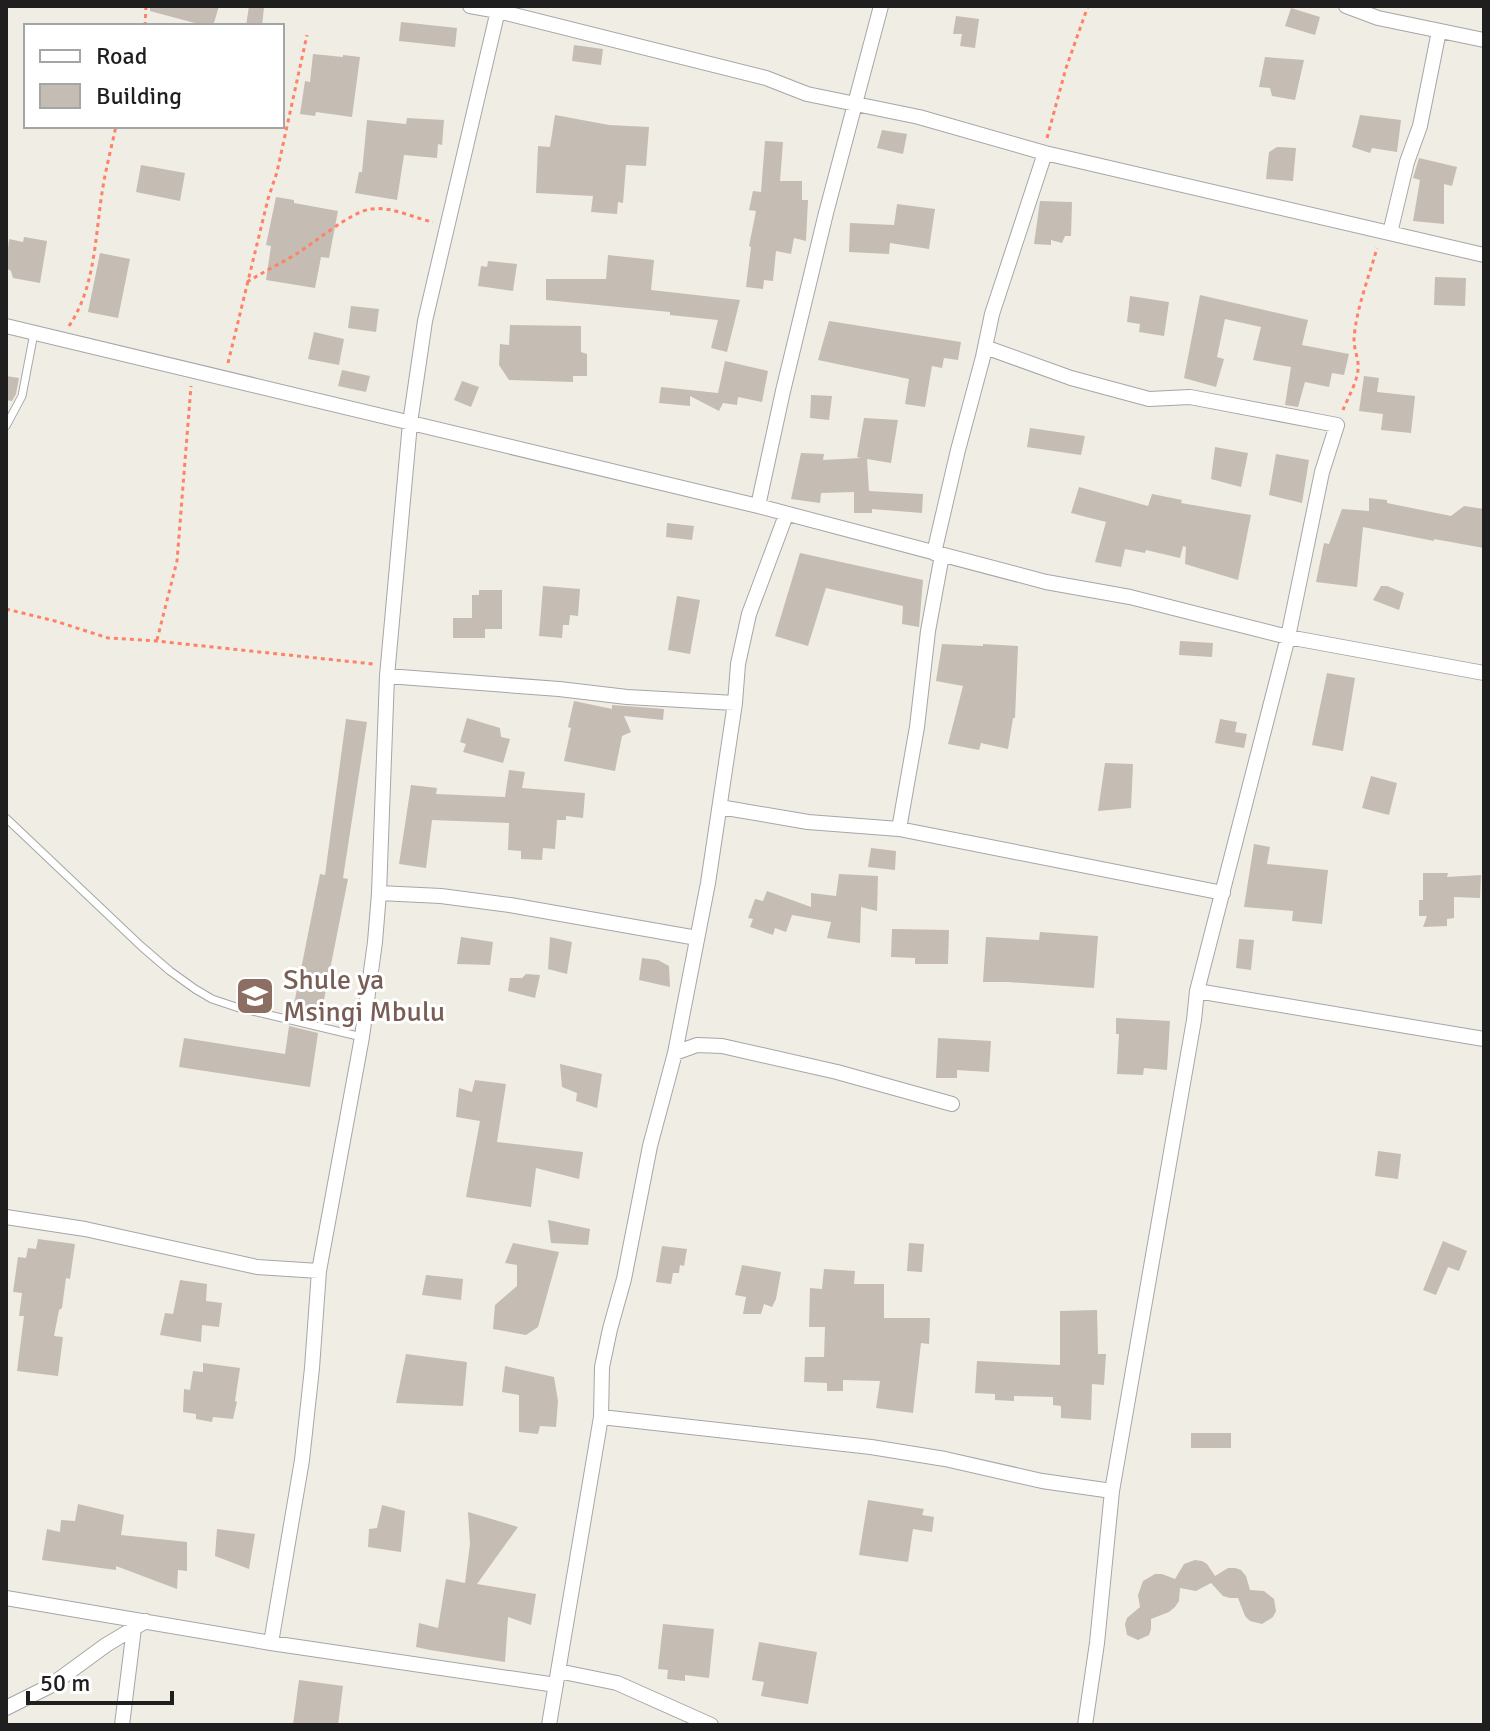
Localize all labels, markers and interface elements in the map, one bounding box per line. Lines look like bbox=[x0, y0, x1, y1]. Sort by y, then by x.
legend bbox=[24, 24, 284, 128]
text: Road bbox=[96, 41, 147, 71]
text: Building bbox=[96, 81, 182, 111]
place label: Shule ya Msingi Mbulu bbox=[283, 963, 445, 1029]
school or university icon: Shule ya Msingi Mbulu bbox=[234, 975, 276, 1017]
scale bar bbox=[28, 1655, 172, 1705]
text: 50 m bbox=[40, 1668, 90, 1698]

